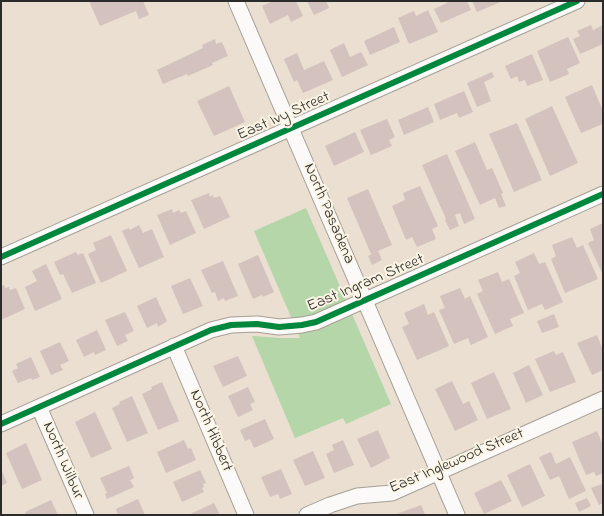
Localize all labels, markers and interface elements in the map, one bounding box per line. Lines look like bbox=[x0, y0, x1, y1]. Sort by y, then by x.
street label: East Ivy Street bbox=[235, 88, 333, 146]
street label: North Pasadena bbox=[298, 161, 358, 267]
street label: East Ingram Street bbox=[305, 251, 427, 317]
street label: North Hibbert bbox=[184, 387, 236, 475]
street label: North Wilbur bbox=[37, 419, 87, 503]
street label: East Inglewood Street bbox=[387, 425, 527, 499]

